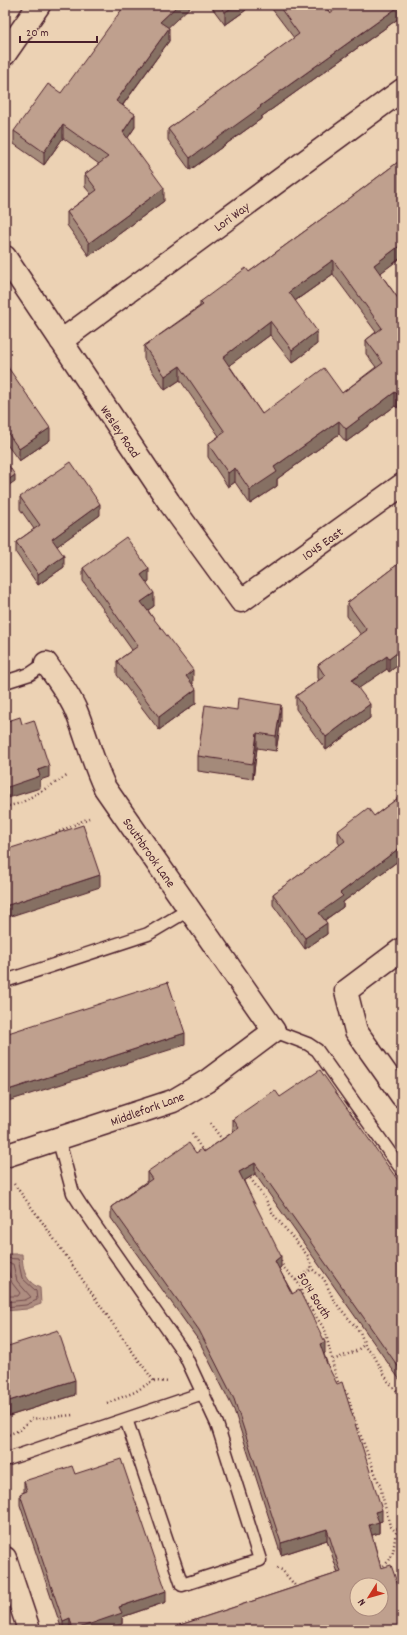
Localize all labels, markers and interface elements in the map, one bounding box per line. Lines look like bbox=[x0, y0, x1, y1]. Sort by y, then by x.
scale bar bbox=[20, 18, 97, 44]
text: 20 m bbox=[26, 25, 49, 42]
street label: Lori Way bbox=[211, 198, 255, 237]
street label: Wesley Road bbox=[94, 402, 144, 463]
street label: 1045 East bbox=[299, 524, 348, 566]
street label: Southbrook Lane bbox=[117, 815, 179, 892]
street label: Middlefork Lane bbox=[108, 1088, 188, 1133]
street label: 5014 South bbox=[291, 1269, 335, 1324]
north arrow bbox=[349, 1577, 389, 1617]
text: N bbox=[354, 1594, 371, 1609]

